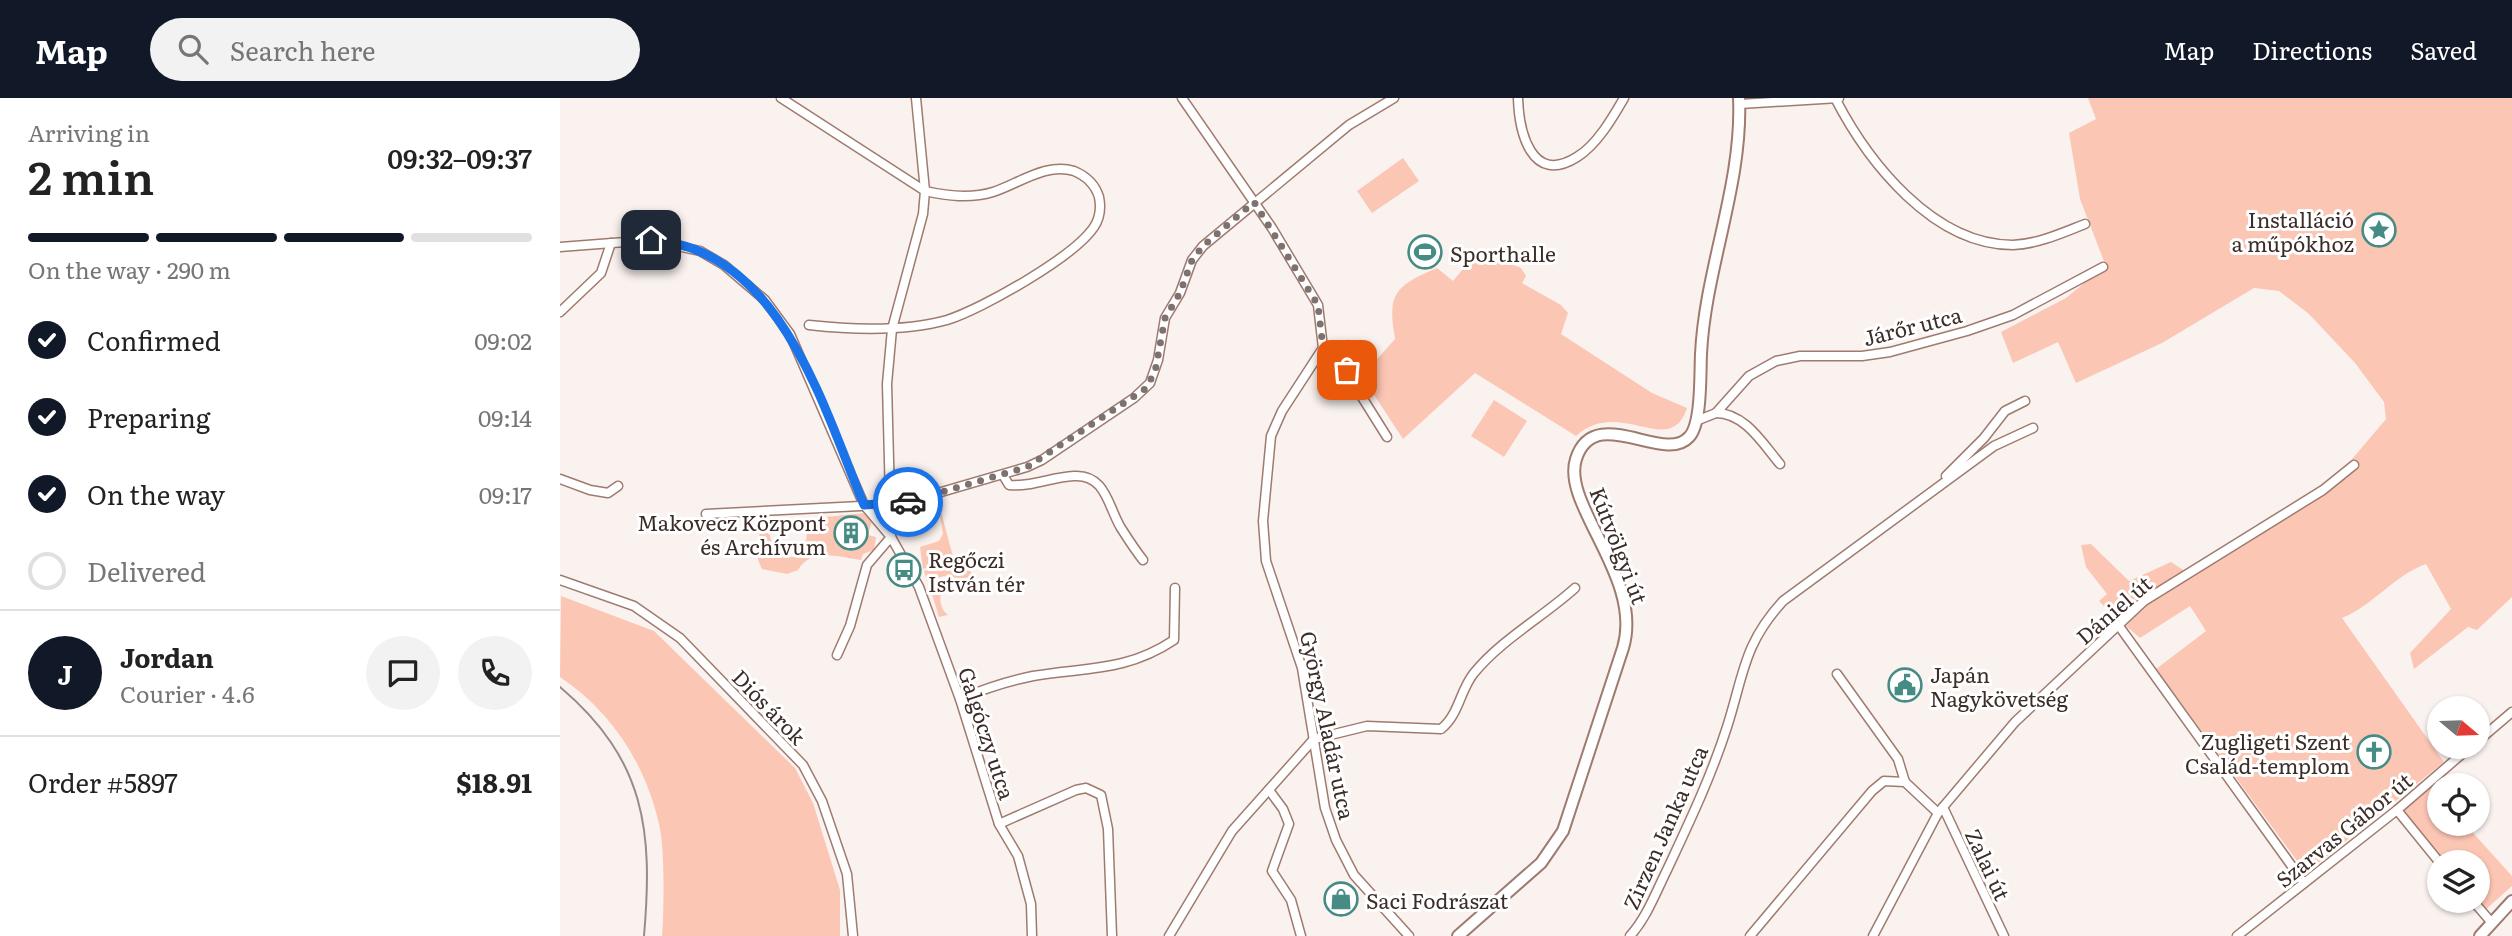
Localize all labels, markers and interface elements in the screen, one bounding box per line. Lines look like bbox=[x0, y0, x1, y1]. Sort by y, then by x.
search box bbox=[150, 18, 640, 81]
text: Map bbox=[35, 25, 108, 74]
icon: search bbox=[174, 30, 212, 68]
text: Search here bbox=[230, 30, 376, 69]
text: Map bbox=[2163, 32, 2214, 67]
text: Directions bbox=[2252, 32, 2372, 67]
text: Saved bbox=[2410, 32, 2477, 67]
text: Arriving in bbox=[28, 115, 150, 149]
text: 09:32–09:37 bbox=[387, 138, 532, 177]
text: 2 min bbox=[28, 141, 154, 209]
place label: Installáció a műpókhoz bbox=[2231, 203, 2354, 258]
pin bbox=[621, 210, 681, 270]
place icon: Installáció a műpókhoz bbox=[2360, 211, 2398, 249]
icon: home bbox=[632, 221, 670, 259]
sports icon: Sporthalle bbox=[1406, 233, 1444, 271]
place label: Sporthalle bbox=[1450, 237, 1556, 268]
text: On the way · 290 m bbox=[28, 252, 231, 286]
street label: Járőr utca bbox=[1859, 298, 1965, 352]
text: Confirmed bbox=[87, 320, 221, 359]
icon: check bbox=[28, 321, 66, 359]
text: 09:02 bbox=[474, 323, 532, 357]
pin bbox=[1317, 340, 1377, 400]
icon: bag bbox=[1328, 351, 1366, 389]
text: Preparing bbox=[87, 397, 210, 436]
icon: check bbox=[28, 398, 66, 436]
text: 09:14 bbox=[478, 400, 532, 434]
courier bbox=[873, 467, 943, 537]
text: On the way bbox=[87, 474, 225, 513]
icon: check bbox=[28, 475, 66, 513]
text: 09:17 bbox=[479, 477, 532, 511]
street label: Kútvölgyi út bbox=[1583, 482, 1657, 608]
icon: car bbox=[889, 483, 927, 521]
place label: Makovecz Központ és Archívum bbox=[637, 506, 827, 561]
building icon: Makovecz Központ és Archívum bbox=[832, 514, 870, 552]
place label: Regőczi István tér bbox=[928, 543, 1025, 598]
text: Delivered bbox=[87, 551, 206, 590]
bus stop icon: Regőczi István tér bbox=[885, 551, 923, 589]
street label: Dániel út bbox=[2068, 567, 2158, 651]
street label: György Aladár utca bbox=[1294, 628, 1364, 823]
button: chat bbox=[366, 636, 440, 710]
button: phone bbox=[458, 636, 532, 710]
text: Jordan bbox=[120, 637, 214, 676]
text: J bbox=[58, 654, 72, 693]
place label: Japán Nagykövetség bbox=[1930, 658, 2068, 713]
street label: Diós árok bbox=[726, 661, 814, 751]
street label: Galgóczy utca bbox=[952, 663, 1024, 804]
public building icon: Japán Nagykövetség bbox=[1886, 666, 1924, 704]
text: Courier · 4.6 bbox=[120, 676, 255, 710]
north arrow bbox=[2427, 696, 2490, 760]
map controls bbox=[2427, 696, 2490, 913]
place label: Zugligeti Szent Család-templom bbox=[2185, 725, 2351, 780]
church icon: Zugligeti Szent Család-templom bbox=[2355, 733, 2393, 771]
street label: Zirzen Janka utca bbox=[1614, 739, 1714, 914]
text: Order #5897 bbox=[28, 762, 178, 801]
text: $18.91 bbox=[456, 762, 532, 801]
street label: Szarvas Gábor út bbox=[2268, 764, 2418, 894]
button: locate bbox=[2427, 773, 2490, 836]
street label: Zalai út bbox=[1959, 823, 2019, 905]
button: layers bbox=[2427, 850, 2490, 913]
shop icon: Saci Fodrászat bbox=[1322, 880, 1360, 918]
place label: Saci Fodrászat bbox=[1366, 884, 1509, 915]

